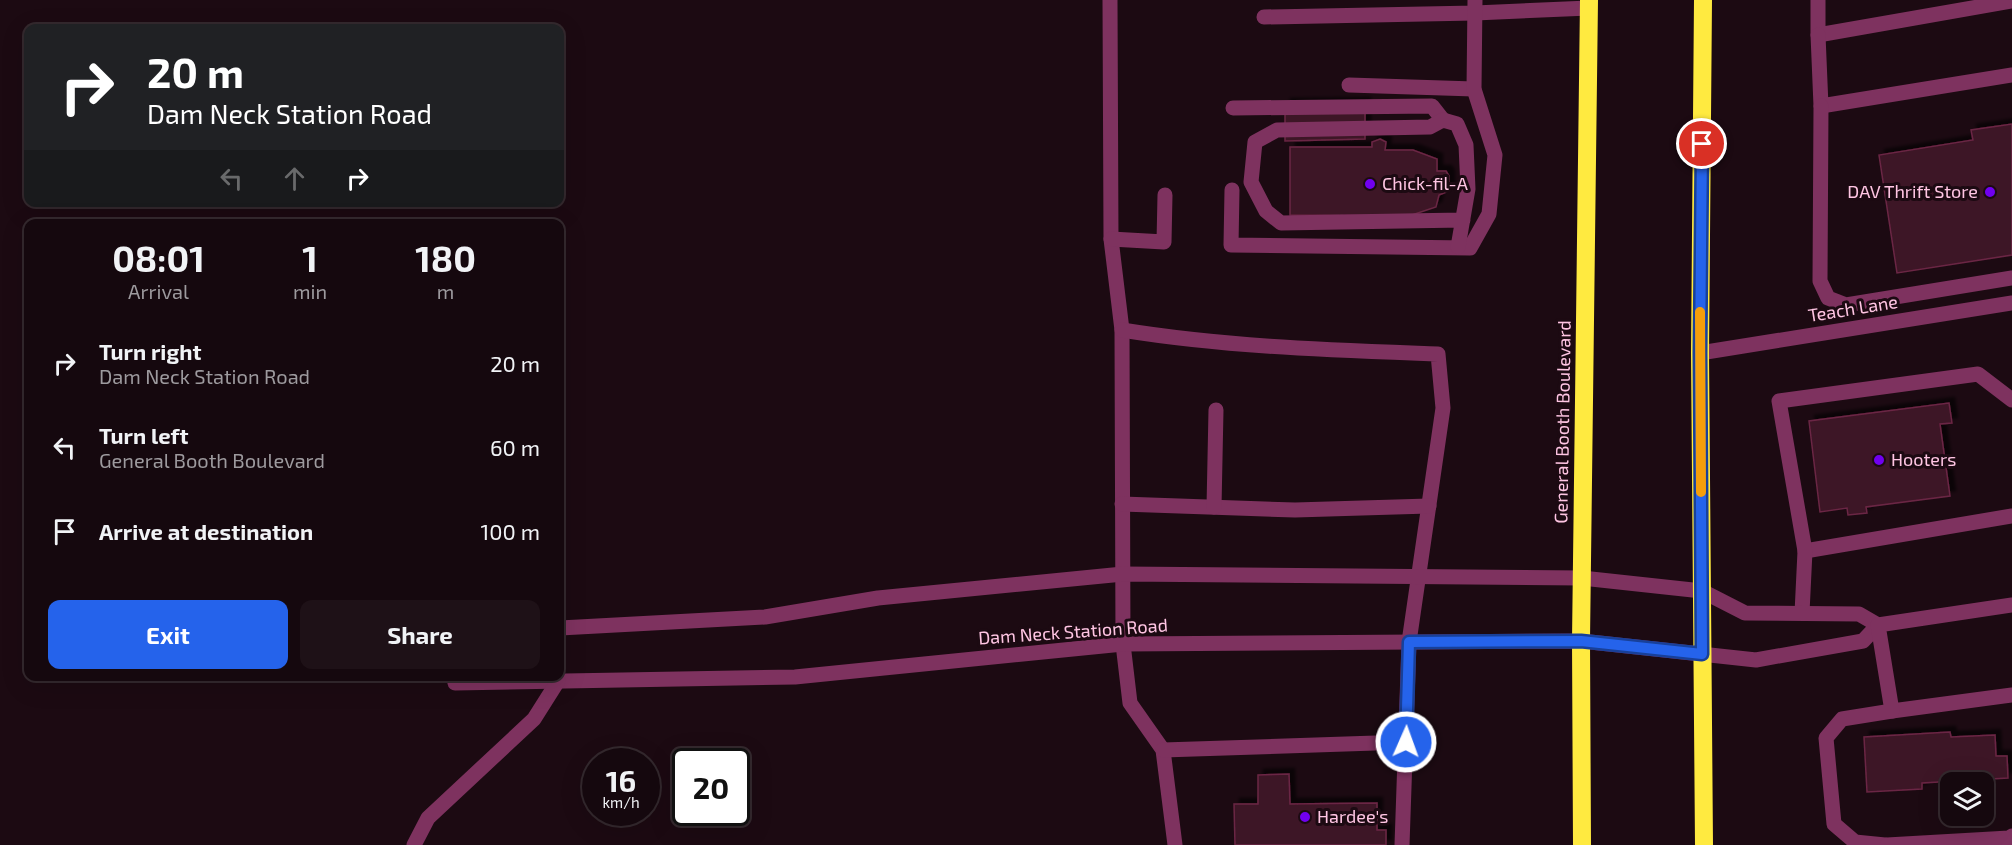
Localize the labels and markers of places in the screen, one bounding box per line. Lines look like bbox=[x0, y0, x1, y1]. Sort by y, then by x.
pin bbox=[1676, 118, 1727, 169]
place label: Chick-fil-A bbox=[1382, 172, 1469, 194]
marker: Chick-fil-A bbox=[1363, 177, 1377, 191]
place label: DAV Thrift Store bbox=[1847, 180, 1978, 202]
marker: DAV Thrift Store bbox=[1983, 185, 1997, 199]
place label: Hooters bbox=[1891, 448, 1956, 470]
marker: Hooters bbox=[1872, 453, 1886, 467]
place label: Hardee's bbox=[1317, 805, 1388, 827]
marker: Hardee's bbox=[1298, 810, 1312, 824]

